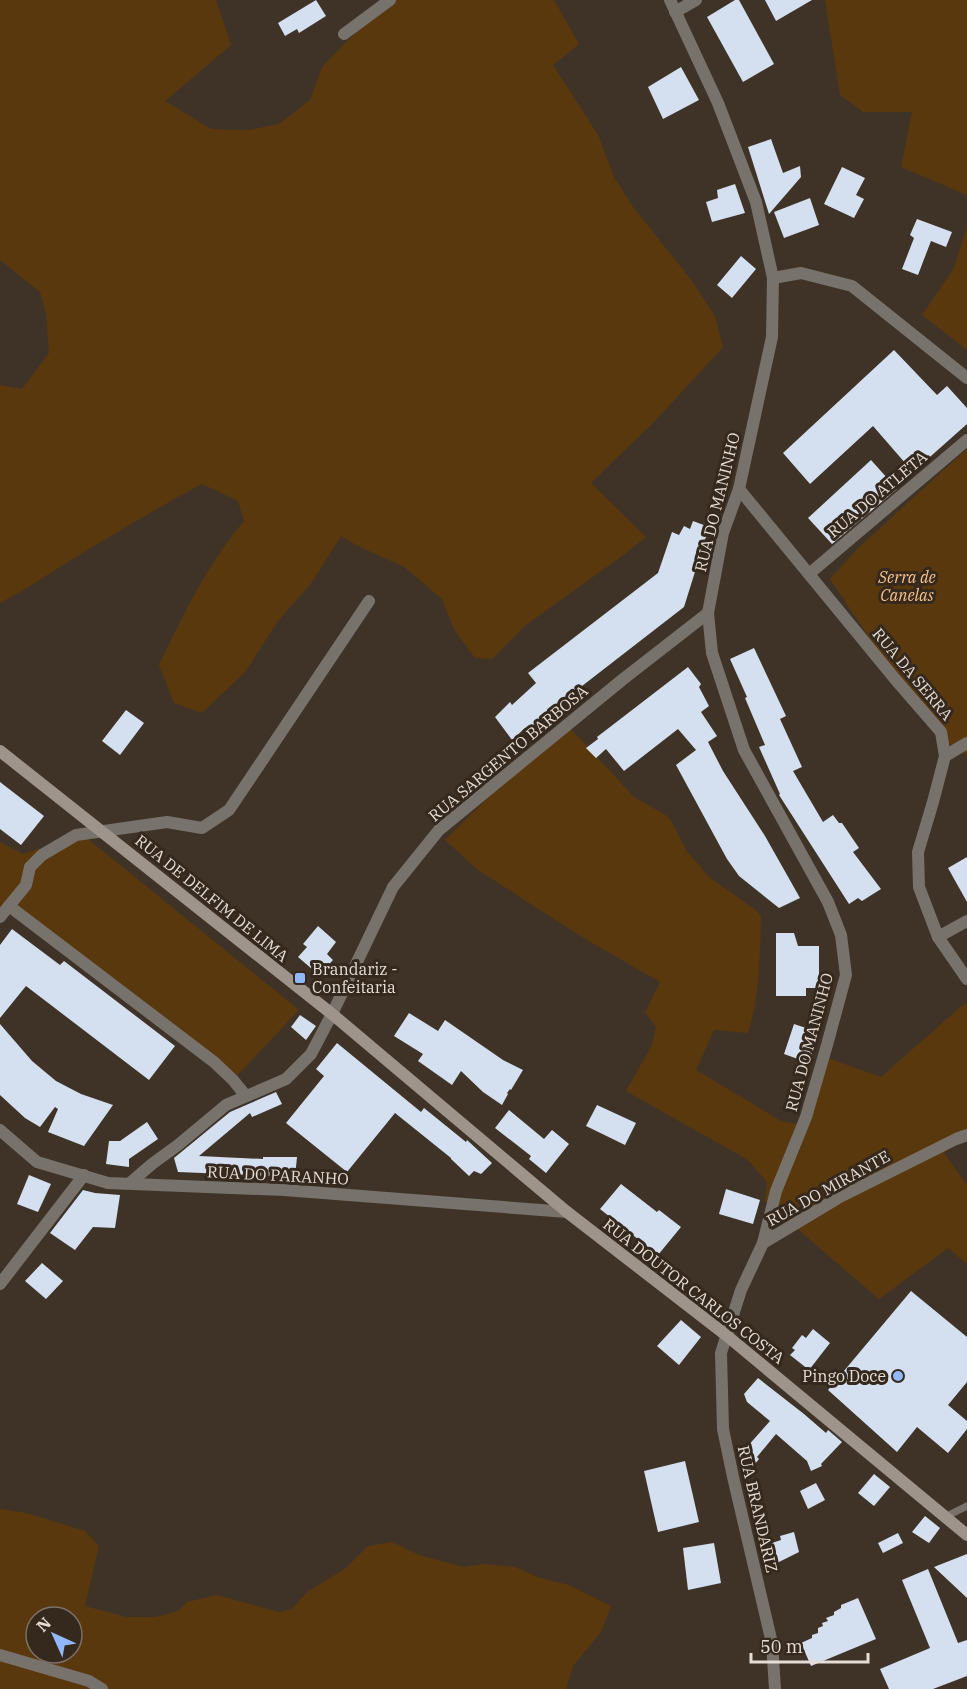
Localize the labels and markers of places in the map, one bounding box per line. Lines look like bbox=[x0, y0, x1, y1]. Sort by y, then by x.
place label: Brandariz - Confeitaria bbox=[312, 959, 398, 997]
marker: Brandariz - Confeitaria bbox=[293, 971, 307, 985]
place label: Pingo Doce bbox=[802, 1366, 886, 1386]
marker: Pingo Doce bbox=[891, 1369, 905, 1383]

